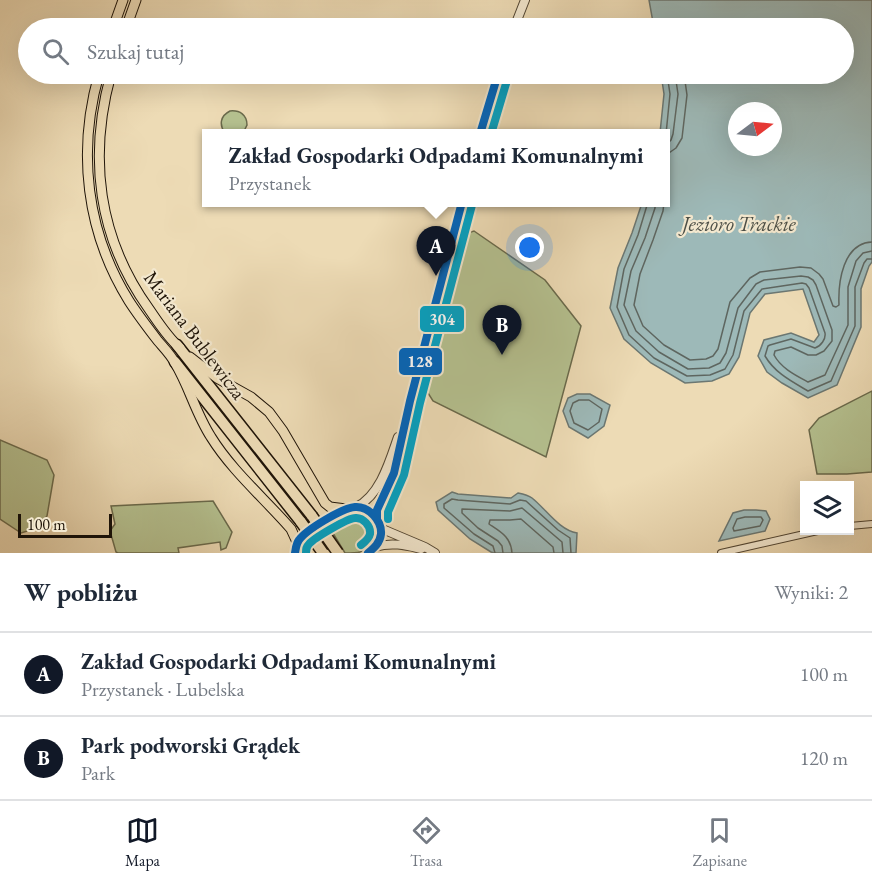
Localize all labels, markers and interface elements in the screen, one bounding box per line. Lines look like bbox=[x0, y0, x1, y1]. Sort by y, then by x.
search box bbox=[18, 18, 854, 84]
icon: search bbox=[39, 35, 72, 68]
text: Szukaj tutaj bbox=[87, 37, 184, 66]
north arrow bbox=[728, 102, 782, 156]
popup bbox=[202, 129, 670, 207]
text: Zakład Gospodarki Odpadami Komunalnymi bbox=[229, 141, 643, 170]
text: Przystanek bbox=[229, 170, 311, 196]
water label: Jezioro Trackie bbox=[678, 210, 796, 237]
pin: A bbox=[416, 226, 456, 276]
your location bbox=[515, 233, 544, 262]
street label: Mariana Bublewicza bbox=[138, 266, 252, 404]
line badge: 304 bbox=[419, 305, 465, 333]
pin: B bbox=[482, 306, 522, 355]
text: 304 bbox=[429, 309, 455, 330]
line badge: 128 bbox=[398, 347, 443, 376]
text: 128 bbox=[407, 351, 433, 372]
map controls bbox=[800, 481, 854, 535]
button: layers bbox=[800, 481, 854, 535]
scale bar bbox=[18, 511, 112, 538]
text: 100 m bbox=[27, 514, 66, 535]
text: W pobliżu bbox=[24, 575, 138, 609]
text: Wyniki: 2 bbox=[775, 579, 848, 605]
text: Zakład Gospodarki Odpadami Komunalnymi bbox=[81, 647, 496, 676]
text: A bbox=[36, 661, 51, 687]
text: 100 m bbox=[800, 661, 848, 687]
text: Przystanek · Lubelska bbox=[81, 676, 244, 702]
text: Park podworski Grądek bbox=[81, 731, 300, 760]
text: B bbox=[37, 745, 50, 771]
text: 120 m bbox=[800, 745, 848, 771]
text: Park bbox=[81, 760, 115, 786]
tab: Mapa bbox=[125, 814, 160, 871]
tab: Trasa bbox=[410, 814, 443, 871]
tab: Zapisane bbox=[693, 814, 747, 871]

